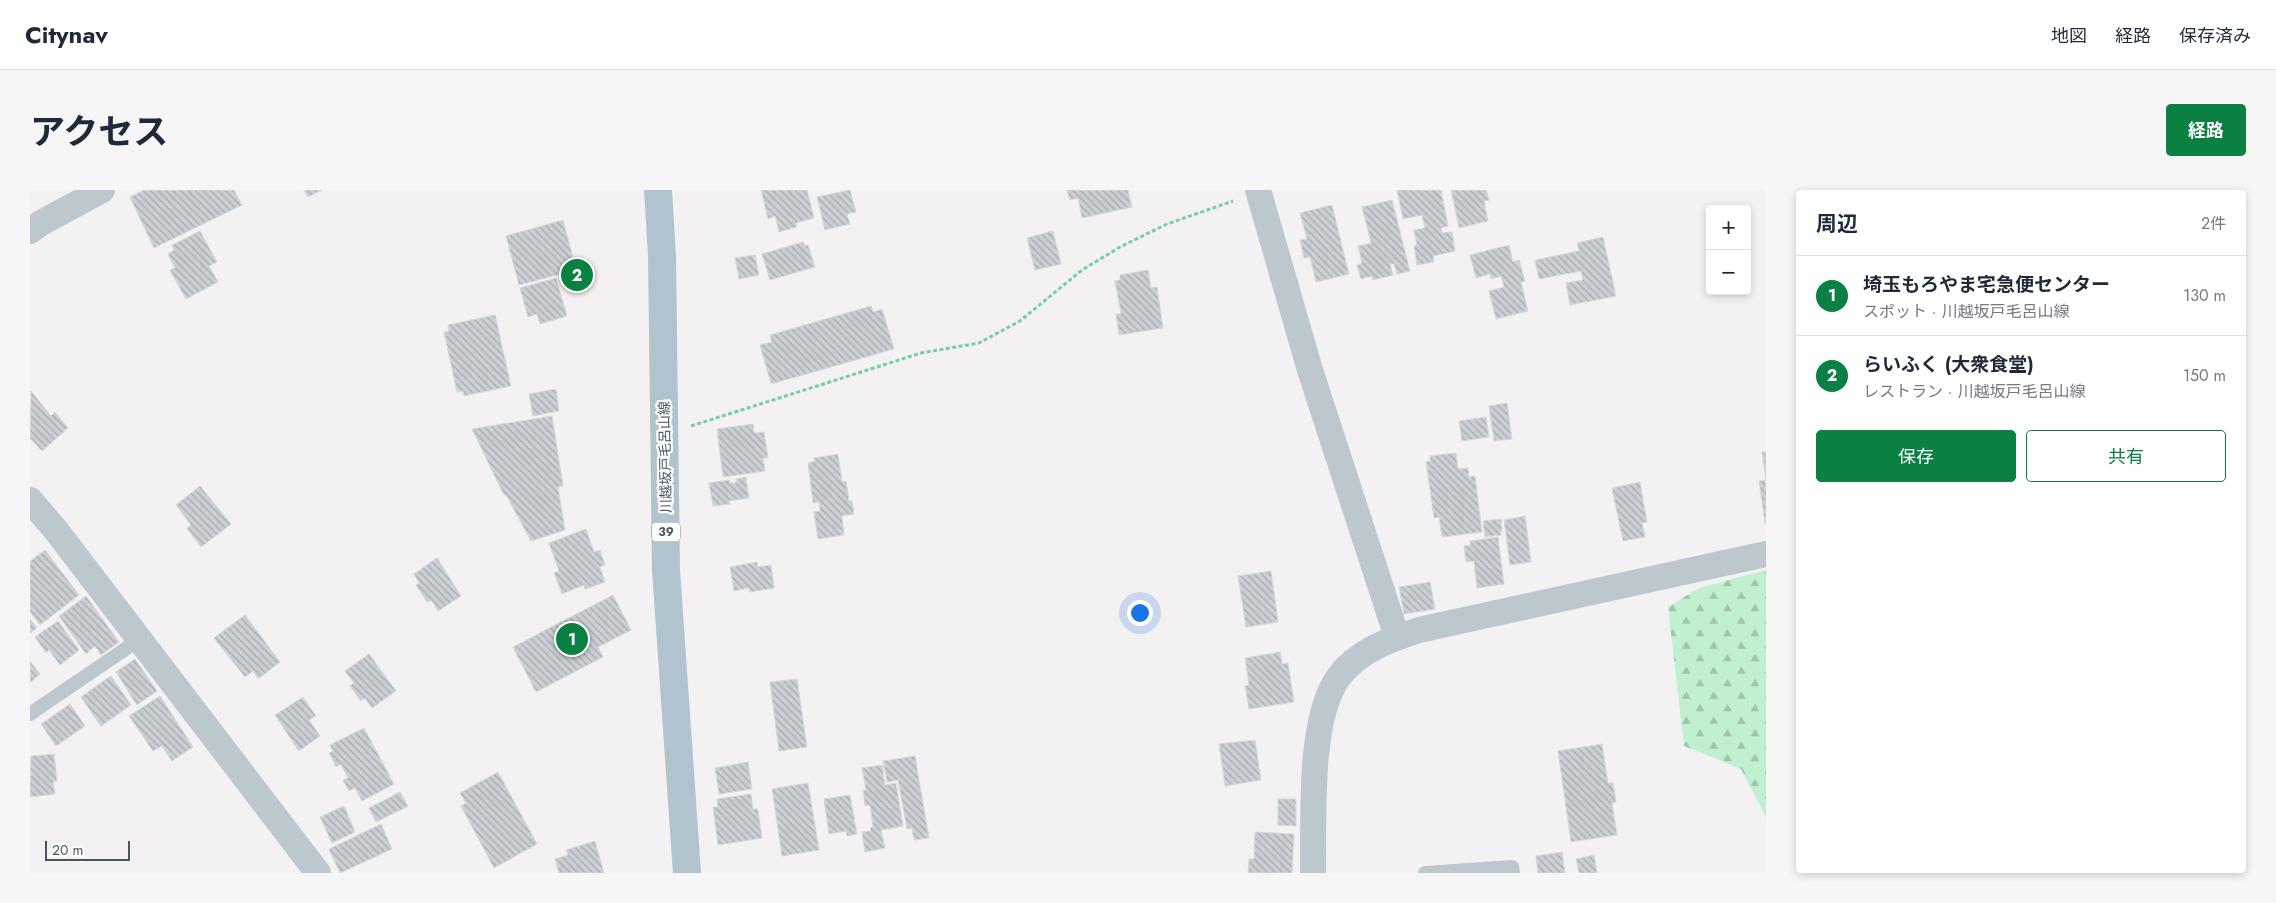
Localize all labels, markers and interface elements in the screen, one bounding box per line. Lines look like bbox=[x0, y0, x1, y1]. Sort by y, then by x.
text: Citynav bbox=[25, 17, 108, 52]
text: 地図 bbox=[2051, 23, 2087, 49]
text: 経路 bbox=[2115, 23, 2151, 49]
text: 保存済み bbox=[2179, 23, 2251, 49]
button: 経路 bbox=[2166, 104, 2246, 156]
text: アクセス bbox=[30, 107, 168, 157]
map controls bbox=[1706, 205, 1751, 295]
button: + bbox=[1706, 205, 1751, 250]
text: 周辺 bbox=[1816, 209, 1858, 239]
text: 2件 bbox=[2201, 212, 2226, 235]
button: − bbox=[1706, 250, 1751, 295]
pin: 2 bbox=[561, 256, 593, 294]
text: 埼玉もろやま宅急便センター bbox=[1863, 271, 2110, 298]
text: 1 bbox=[1828, 284, 1836, 307]
text: 130 m bbox=[2183, 284, 2226, 307]
text: スポット · 川越坂戸毛呂山線 bbox=[1863, 300, 2069, 323]
text: らいふく (大衆食堂) bbox=[1863, 351, 2034, 378]
text: 2 bbox=[1827, 364, 1837, 387]
text: 150 m bbox=[2183, 364, 2226, 387]
text: レストラン · 川越坂戸毛呂山線 bbox=[1863, 380, 2085, 403]
street label: 川越坂戸毛呂山線 bbox=[654, 401, 676, 513]
button: 保存 bbox=[1816, 430, 2016, 482]
button: 共有 bbox=[2026, 430, 2226, 482]
road number: 39 bbox=[652, 522, 680, 542]
your location bbox=[1127, 600, 1153, 626]
pin: 1 bbox=[556, 620, 588, 658]
scale bar bbox=[45, 838, 130, 861]
text: 20 m bbox=[52, 840, 84, 860]

